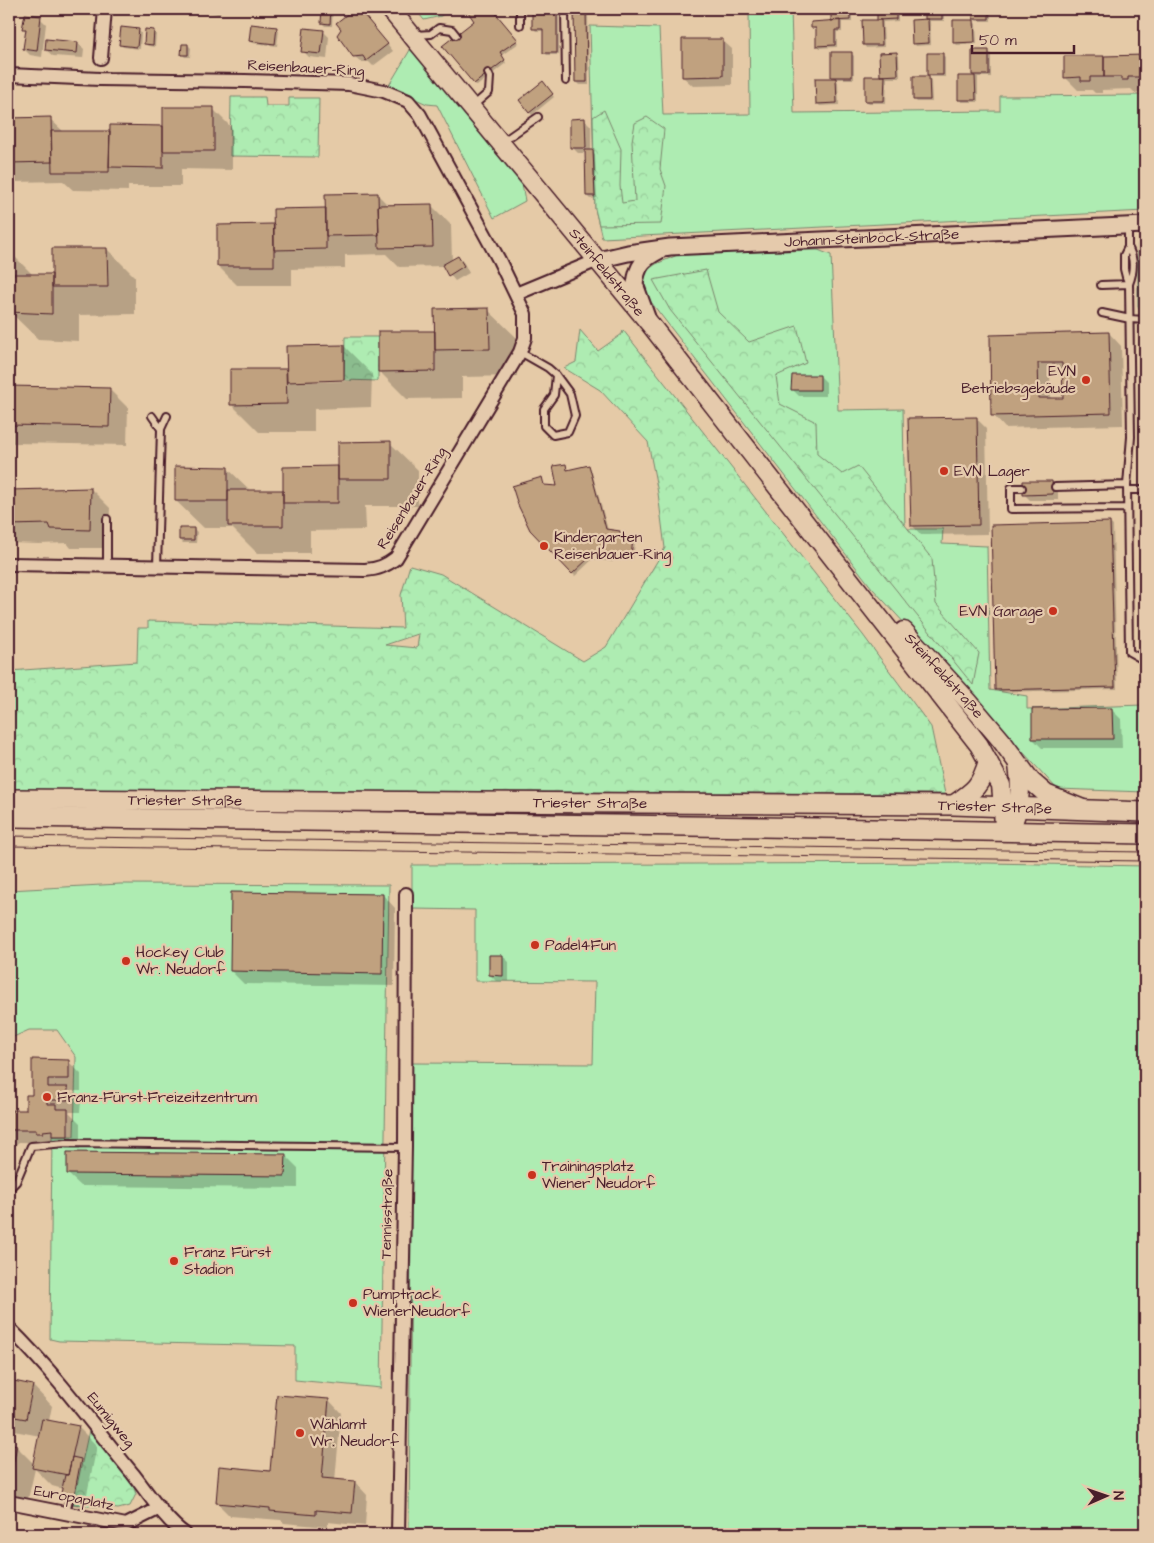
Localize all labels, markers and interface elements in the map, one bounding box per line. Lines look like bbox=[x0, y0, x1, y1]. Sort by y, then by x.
scale bar bbox=[972, 22, 1074, 54]
text: 50 m bbox=[979, 30, 1017, 51]
street label: Reisenbauer-Ring bbox=[247, 54, 365, 83]
street label: Steinfeldstraße bbox=[564, 223, 650, 321]
street label: Johann-Steinböck-Straße bbox=[783, 223, 960, 252]
place label: EVN Betriebsgebäude bbox=[961, 361, 1076, 400]
marker: EVN Betriebsgebäude bbox=[1080, 374, 1092, 386]
street label: Reisenbauer-Ring bbox=[372, 443, 453, 554]
place label: EVN Lager bbox=[954, 461, 1030, 483]
marker: EVN Lager bbox=[938, 465, 950, 477]
place label: Kindergarten Reisenbauer-Ring bbox=[554, 527, 671, 566]
marker: Kindergarten Reisenbauer-Ring bbox=[538, 540, 550, 552]
place label: EVN Garage bbox=[960, 601, 1043, 623]
marker: EVN Garage bbox=[1047, 605, 1059, 617]
street label: Steinfeldstraße bbox=[900, 628, 989, 723]
street label: Triester Straße bbox=[128, 789, 242, 811]
street label: Triester Straße bbox=[533, 792, 647, 814]
street label: Triester Straße bbox=[938, 794, 1053, 819]
place label: Padel4Fun bbox=[545, 935, 617, 956]
marker: Padel4Fun bbox=[529, 939, 541, 951]
place label: Hockey Club Wr. Neudorf bbox=[136, 942, 225, 980]
marker: Hockey Club Wr. Neudorf bbox=[120, 955, 132, 967]
place label: Franz-Fürst-Freizeitzentrum bbox=[57, 1087, 257, 1108]
marker: Franz-Fürst-Freizeitzentrum bbox=[41, 1091, 53, 1103]
place label: Trainingsplatz Wiener Neudorf bbox=[542, 1156, 655, 1194]
street label: Tennisstraße bbox=[376, 1169, 398, 1259]
marker: Trainingsplatz Wiener Neudorf bbox=[526, 1169, 538, 1181]
place label: Franz Fürst Stadion bbox=[184, 1242, 271, 1280]
marker: Franz Fürst Stadion bbox=[168, 1255, 180, 1267]
place label: Pumptrack WienerNeudorf bbox=[363, 1284, 470, 1322]
marker: Pumptrack WienerNeudorf bbox=[347, 1297, 359, 1309]
street label: Eumigweg bbox=[81, 1388, 140, 1453]
place label: Wählamt Wr. Neudorf bbox=[310, 1414, 399, 1452]
marker: Wählamt Wr. Neudorf bbox=[294, 1427, 306, 1439]
north arrow bbox=[1082, 1470, 1132, 1520]
street label: Europaplatz bbox=[32, 1480, 116, 1516]
text: N bbox=[1108, 1491, 1128, 1501]

